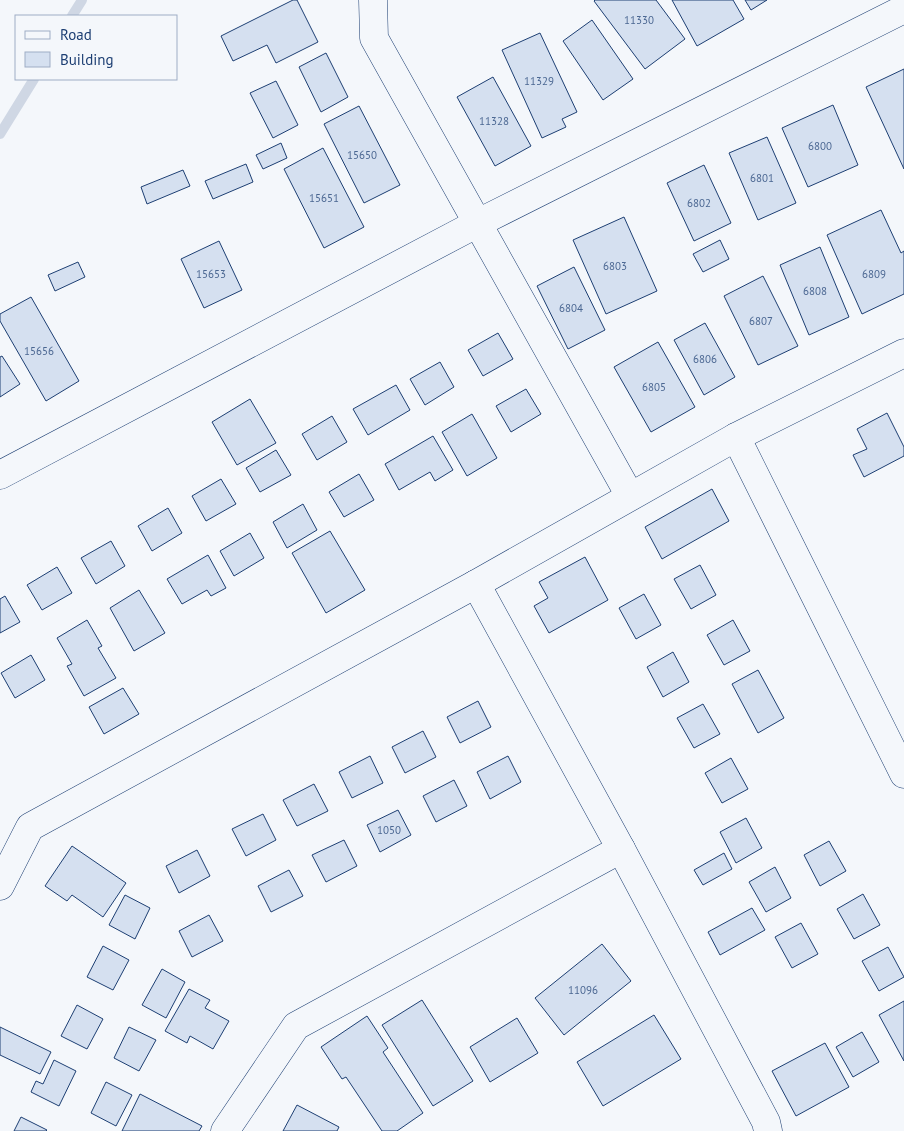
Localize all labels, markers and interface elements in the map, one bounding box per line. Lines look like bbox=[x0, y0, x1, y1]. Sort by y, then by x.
house number: 11330 bbox=[624, 13, 654, 27]
legend bbox=[15, 15, 178, 80]
text: Road bbox=[60, 25, 92, 44]
text: Building bbox=[60, 50, 114, 69]
house number: 11329 bbox=[524, 74, 554, 88]
house number: 11328 bbox=[479, 114, 509, 128]
house number: 6800 bbox=[808, 139, 832, 153]
house number: 15650 bbox=[347, 148, 377, 162]
house number: 6801 bbox=[750, 171, 774, 185]
house number: 15651 bbox=[309, 191, 339, 205]
house number: 6802 bbox=[687, 196, 711, 210]
house number: 6803 bbox=[603, 259, 627, 273]
house number: 15653 bbox=[196, 267, 226, 281]
house number: 6809 bbox=[862, 267, 886, 281]
house number: 6808 bbox=[803, 284, 827, 298]
house number: 6804 bbox=[559, 301, 583, 315]
house number: 6807 bbox=[749, 314, 773, 328]
house number: 15656 bbox=[24, 344, 54, 358]
house number: 6806 bbox=[693, 352, 717, 366]
house number: 6805 bbox=[642, 380, 666, 394]
house number: 1050 bbox=[377, 823, 401, 837]
house number: 11096 bbox=[568, 983, 598, 997]

